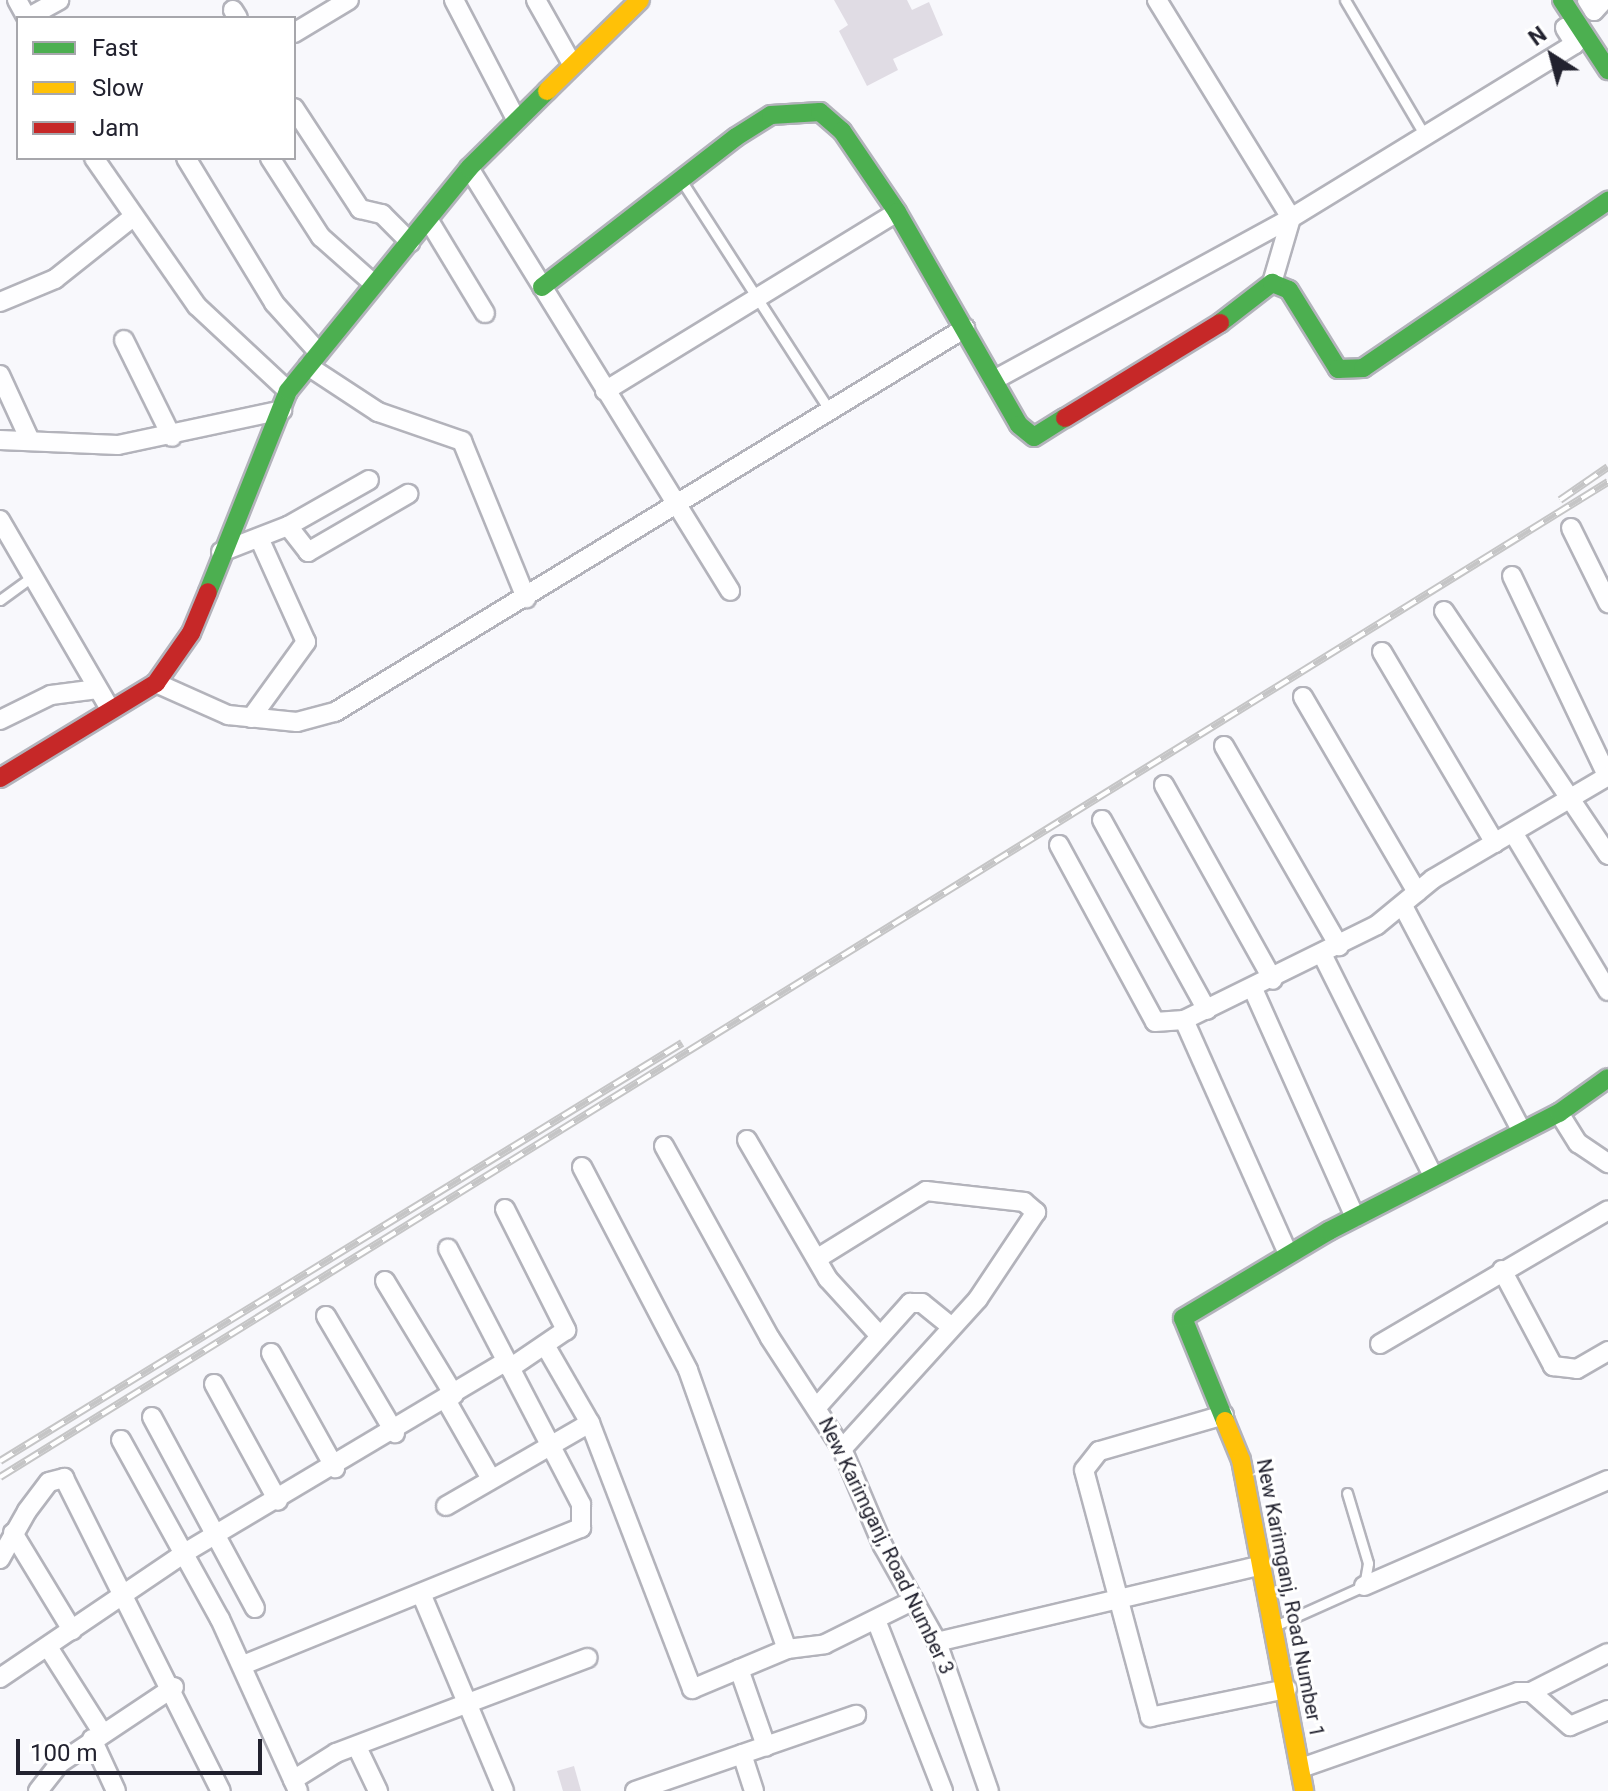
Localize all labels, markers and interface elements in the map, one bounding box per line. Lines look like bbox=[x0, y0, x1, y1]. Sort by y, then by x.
legend bbox=[16, 16, 296, 160]
north arrow bbox=[1512, 16, 1592, 96]
text: N bbox=[1524, 22, 1551, 51]
text: Fast bbox=[92, 34, 138, 62]
text: Slow bbox=[92, 74, 144, 102]
text: Jam bbox=[92, 114, 139, 142]
street label: New Karimganj, Road Number 3 bbox=[813, 1414, 959, 1678]
street label: New Karimganj, Road Number 1 bbox=[1251, 1457, 1329, 1739]
scale bar bbox=[20, 1723, 266, 1773]
text: 100 m bbox=[30, 1739, 97, 1767]

